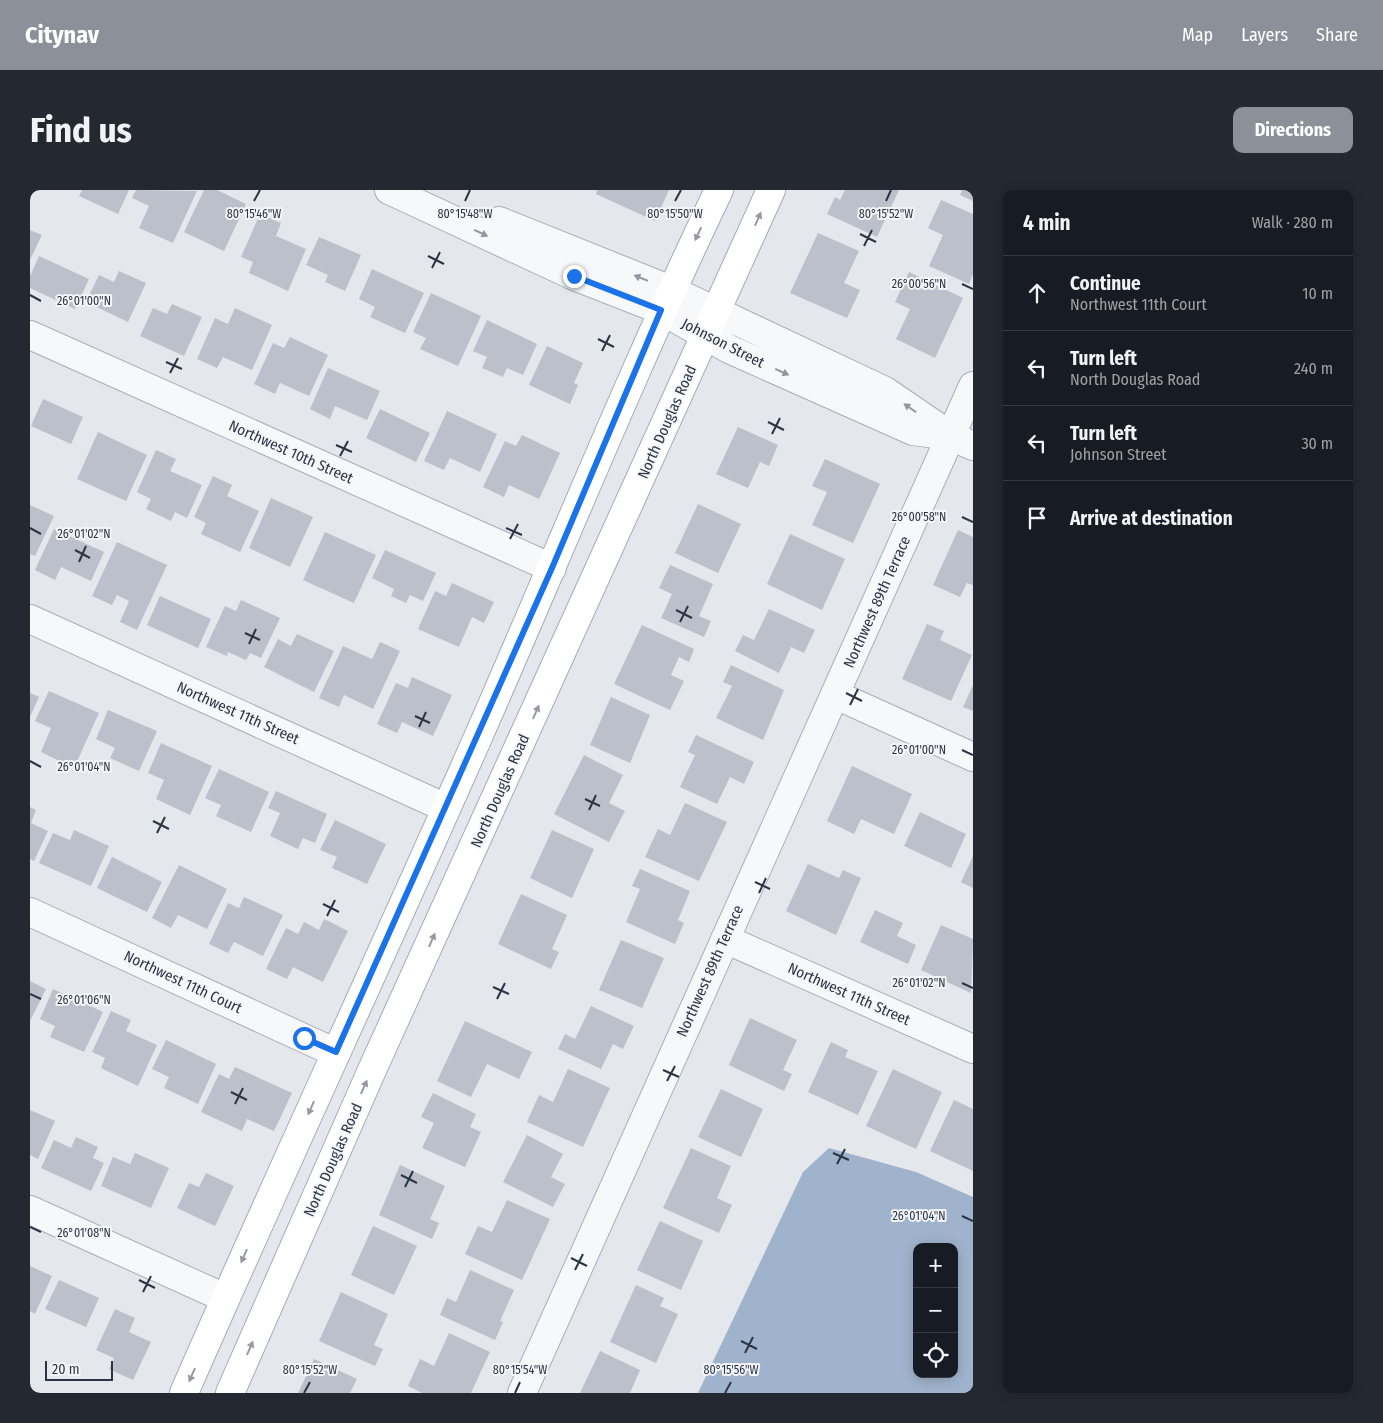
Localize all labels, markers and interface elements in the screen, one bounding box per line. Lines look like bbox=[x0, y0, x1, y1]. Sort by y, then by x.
text: Citynav bbox=[25, 21, 99, 49]
text: Map bbox=[1182, 24, 1213, 46]
text: Layers bbox=[1241, 24, 1288, 46]
text: Share bbox=[1316, 24, 1358, 46]
button: Directions bbox=[1233, 107, 1353, 153]
text: Find us bbox=[30, 109, 132, 151]
text: 80°15'46"W bbox=[227, 207, 281, 221]
text: 80°15'48"W bbox=[438, 207, 492, 221]
text: 80°15'50"W bbox=[647, 207, 703, 221]
text: 80°15'52"W bbox=[859, 207, 913, 221]
text: 4 min bbox=[1023, 210, 1071, 236]
one-way arrow bbox=[755, 212, 763, 226]
text: Walk · 280 m bbox=[1252, 213, 1333, 232]
one-way arrow bbox=[693, 227, 701, 241]
one-way arrow bbox=[474, 229, 488, 237]
route end bbox=[563, 265, 586, 288]
text: Continue bbox=[1070, 272, 1141, 295]
one-way arrow bbox=[633, 274, 648, 281]
text: 26°00'56"N bbox=[892, 277, 946, 291]
icon: ahead bbox=[1023, 279, 1051, 307]
text: 10 m bbox=[1302, 284, 1333, 303]
text: 26°01'00"N bbox=[57, 294, 111, 308]
text: Northwest 11th Court bbox=[1070, 295, 1207, 314]
street label: Johnson Street bbox=[679, 314, 767, 372]
text: Turn left bbox=[1070, 347, 1137, 370]
icon: left bbox=[1023, 354, 1051, 382]
text: 240 m bbox=[1294, 359, 1333, 378]
street label: North Douglas Road bbox=[634, 363, 700, 481]
one-way arrow bbox=[775, 369, 789, 377]
text: North Douglas Road bbox=[1070, 370, 1200, 389]
one-way arrow bbox=[904, 403, 917, 413]
street label: Northwest 10th Street bbox=[226, 417, 356, 488]
text: Turn left bbox=[1070, 422, 1137, 445]
icon: left bbox=[1023, 429, 1051, 457]
text: 30 m bbox=[1301, 434, 1333, 453]
text: Johnson Street bbox=[1070, 445, 1166, 464]
icon: arrive bbox=[1023, 504, 1051, 532]
text: Arrive at destination bbox=[1070, 507, 1233, 530]
text: 26°00'58"N bbox=[892, 510, 946, 524]
text: 26°01'02"N bbox=[58, 527, 110, 541]
street label: Northwest 89th Terrace bbox=[840, 533, 914, 671]
street label: Northwest 11th Street bbox=[174, 678, 302, 748]
one-way arrow bbox=[532, 705, 540, 719]
street label: North Douglas Road bbox=[467, 732, 533, 850]
text: 26°01'00"N bbox=[892, 743, 946, 757]
text: 26°01'04"N bbox=[58, 760, 110, 774]
street label: Northwest 89th Terrace bbox=[673, 902, 747, 1040]
one-way arrow bbox=[429, 933, 437, 947]
street label: Northwest 11th Court bbox=[121, 947, 245, 1017]
street label: Northwest 11th Street bbox=[785, 959, 913, 1029]
text: 26°01'02"N bbox=[893, 976, 945, 990]
text: 26°01'06"N bbox=[57, 993, 111, 1007]
route start bbox=[293, 1027, 316, 1050]
one-way arrow bbox=[361, 1080, 369, 1094]
street label: North Douglas Road bbox=[300, 1101, 366, 1219]
one-way arrow bbox=[306, 1101, 314, 1115]
text: 26°01'04"N bbox=[893, 1209, 945, 1223]
text: 26°01'08"N bbox=[57, 1226, 111, 1240]
map controls bbox=[913, 1243, 958, 1378]
button: + bbox=[913, 1243, 958, 1288]
one-way arrow bbox=[240, 1249, 248, 1263]
button: − bbox=[913, 1288, 958, 1333]
button: locate bbox=[913, 1333, 958, 1378]
one-way arrow bbox=[246, 1341, 254, 1355]
scale bar bbox=[45, 1358, 112, 1381]
text: 20 m bbox=[52, 1361, 80, 1378]
text: 80°15'52"W bbox=[283, 1363, 337, 1377]
text: 80°15'54"W bbox=[493, 1363, 547, 1377]
text: 80°15'56"W bbox=[704, 1363, 758, 1377]
one-way arrow bbox=[187, 1368, 195, 1382]

